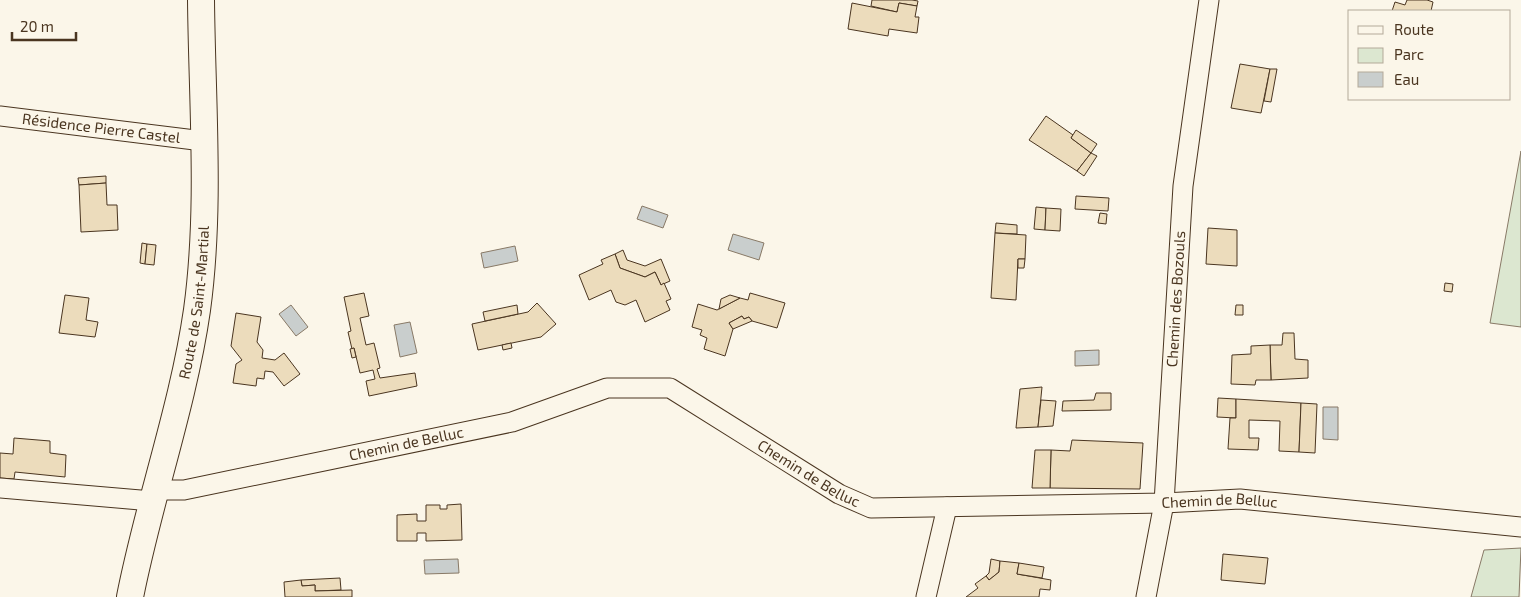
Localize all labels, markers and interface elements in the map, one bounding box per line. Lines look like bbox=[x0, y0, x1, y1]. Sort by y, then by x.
scale bar bbox=[12, 10, 76, 42]
legend bbox=[1348, 10, 1511, 100]
text: 20 m bbox=[20, 17, 54, 35]
text: Route bbox=[1394, 20, 1434, 38]
text: Parc bbox=[1394, 45, 1424, 63]
text: Eau bbox=[1394, 70, 1419, 88]
street label: Résidence Pierre Castel bbox=[21, 109, 182, 146]
street label: Route de Saint-Martial bbox=[174, 225, 212, 381]
street label: Chemin des Bozouls bbox=[1162, 230, 1188, 368]
street label: Chemin de Belluc bbox=[347, 422, 465, 464]
street label: Chemin de Belluc bbox=[755, 435, 863, 510]
street label: Chemin de Belluc bbox=[1161, 489, 1279, 511]

